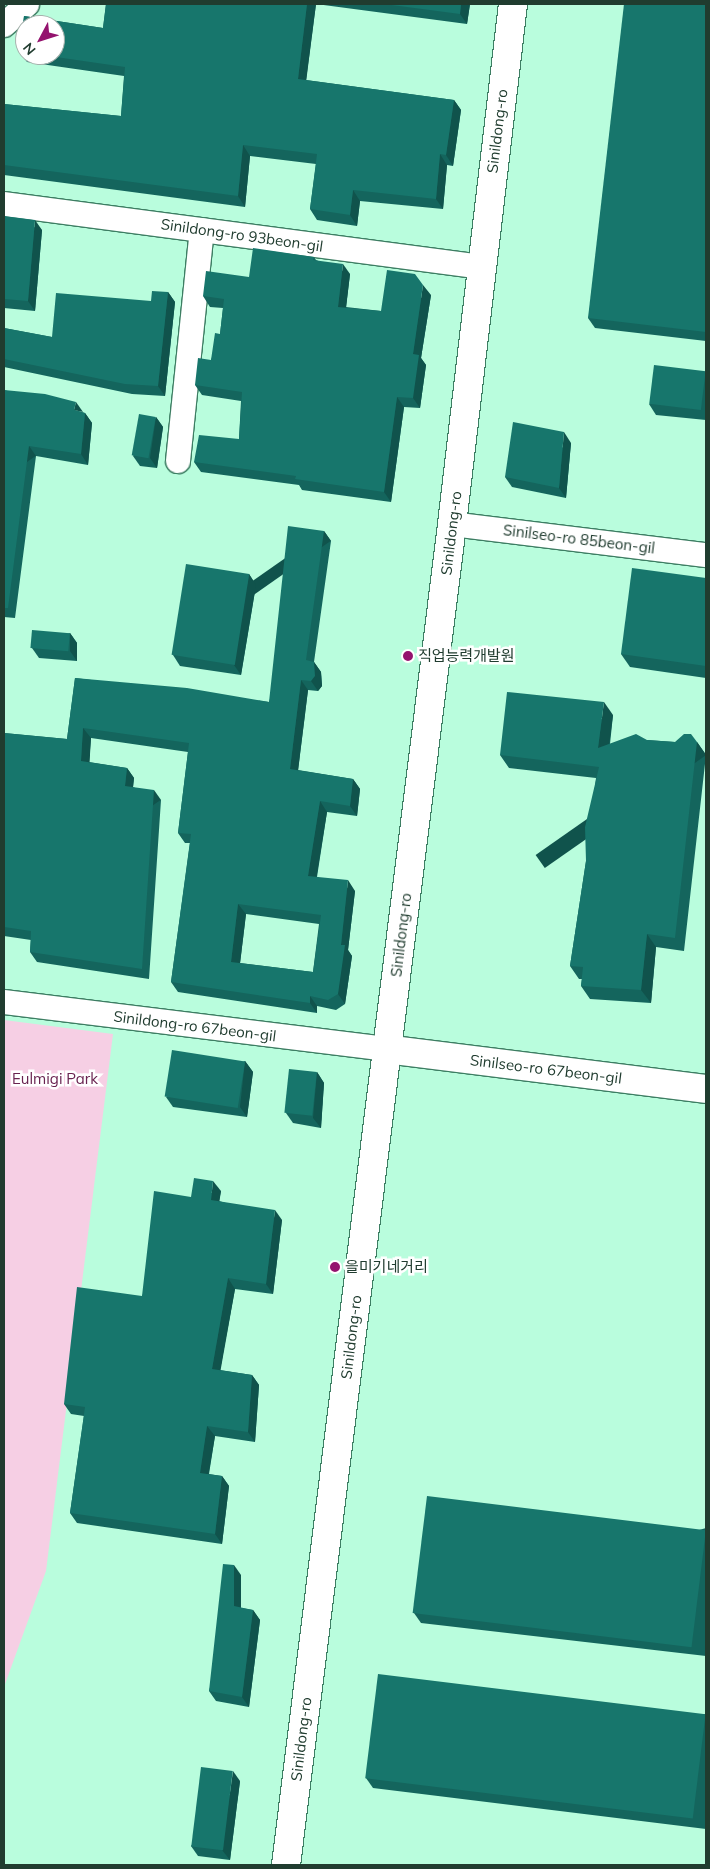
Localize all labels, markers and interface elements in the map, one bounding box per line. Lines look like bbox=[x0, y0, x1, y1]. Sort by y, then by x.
north arrow bbox=[15, 15, 65, 65]
text: N bbox=[19, 39, 40, 59]
street label: Sinildong-ro bbox=[483, 88, 511, 174]
street label: Sinildong-ro 93beon-gil bbox=[160, 215, 324, 255]
street label: Sinildong-ro bbox=[437, 490, 465, 576]
street label: Sinilseo-ro 85beon-gil bbox=[502, 521, 656, 557]
place label: 직업능력개발원 bbox=[418, 647, 515, 665]
marker: 직업능력개발원 bbox=[402, 650, 414, 662]
street label: Sinildong-ro bbox=[387, 892, 415, 978]
street label: Sinildong-ro 67beon-gil bbox=[113, 1007, 277, 1045]
street label: Sinilseo-ro 67beon-gil bbox=[469, 1051, 623, 1087]
park label: Eulmigi Park bbox=[12, 1070, 98, 1088]
place label: 을미기네거리 bbox=[345, 1258, 428, 1276]
marker: 을미기네거리 bbox=[329, 1261, 341, 1273]
street label: Sinildong-ro bbox=[337, 1294, 365, 1380]
street label: Sinildong-ro bbox=[287, 1696, 315, 1782]

